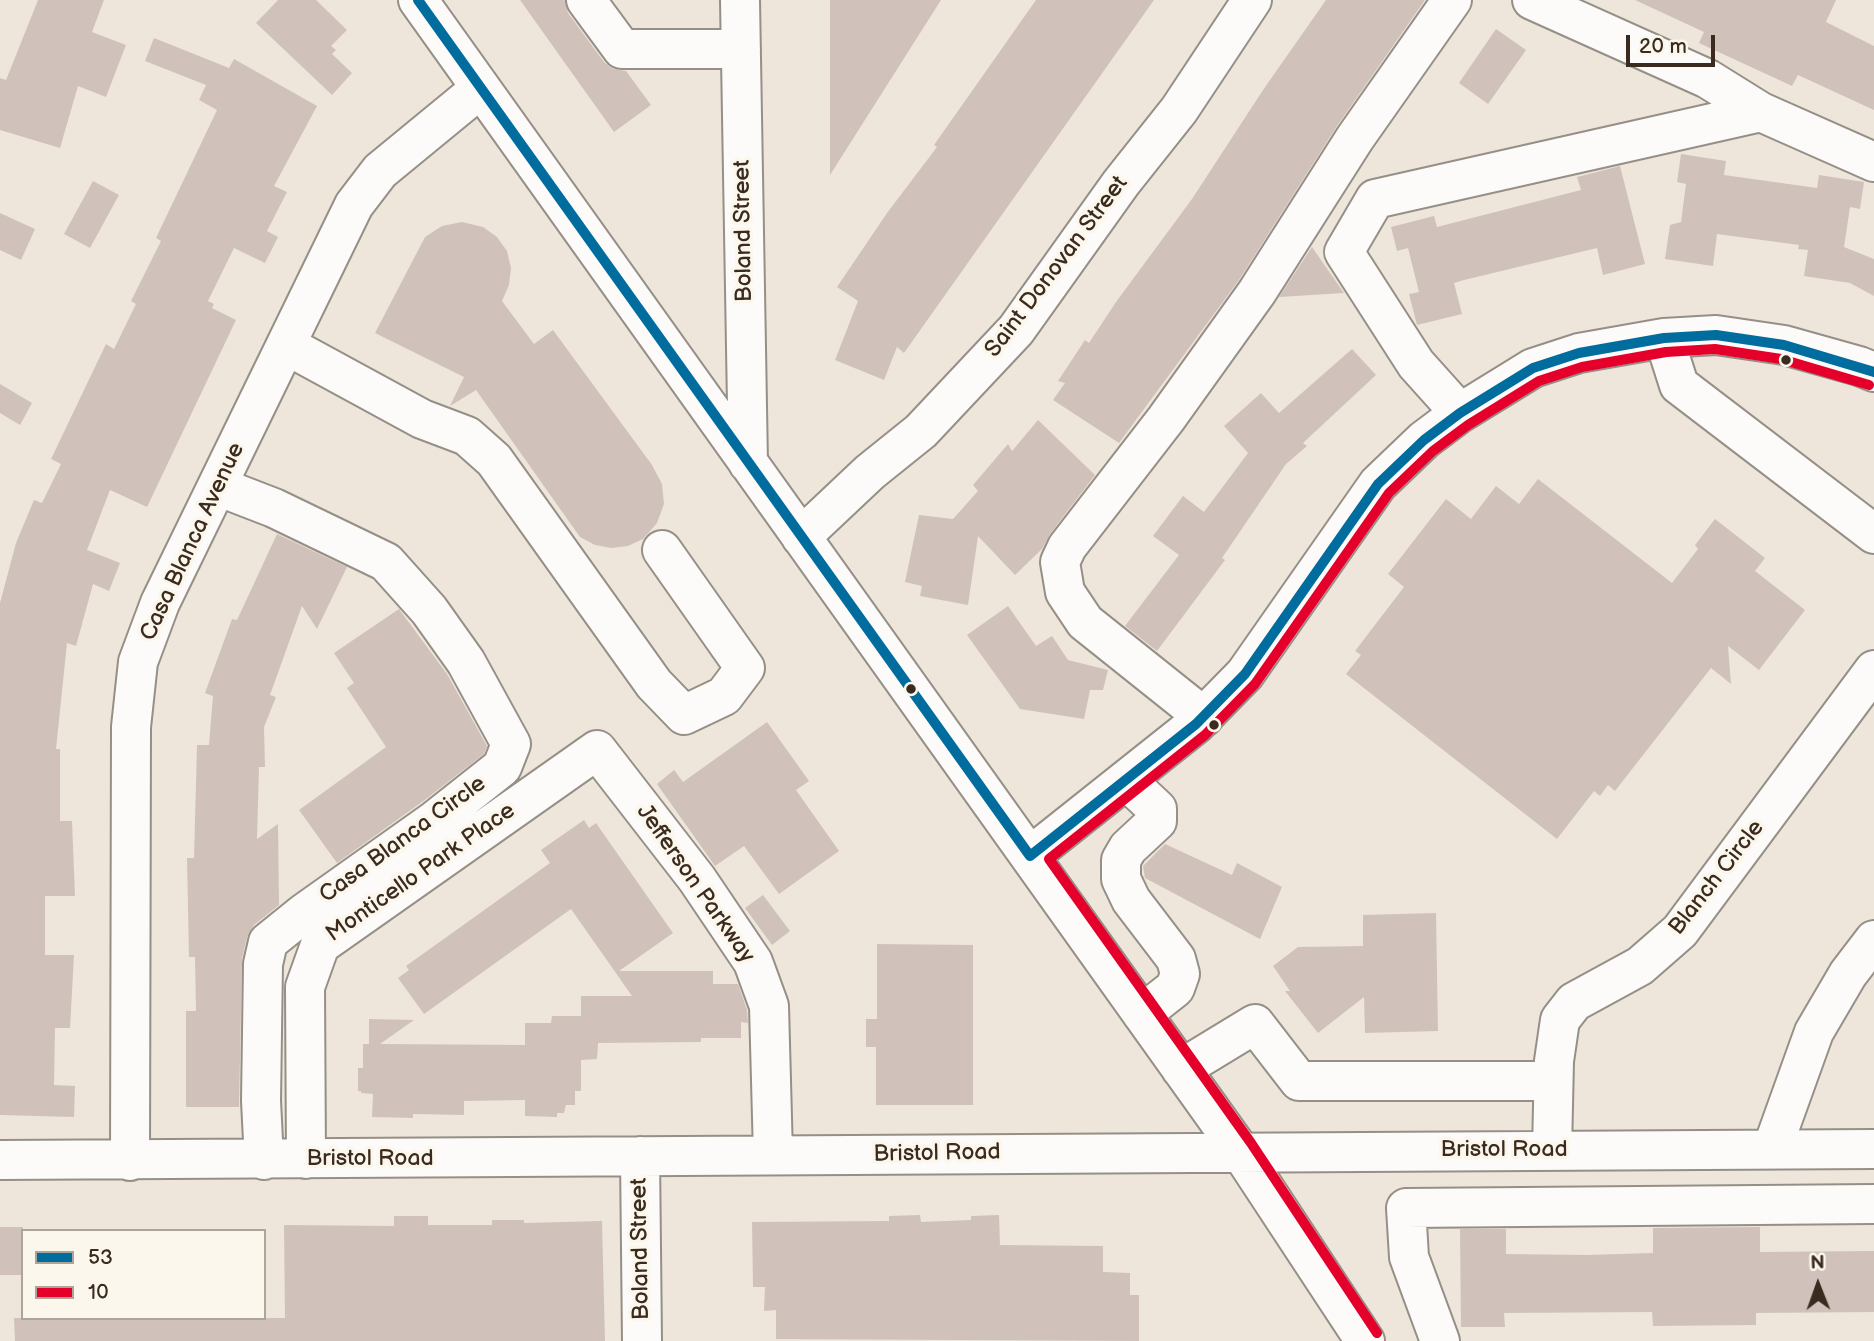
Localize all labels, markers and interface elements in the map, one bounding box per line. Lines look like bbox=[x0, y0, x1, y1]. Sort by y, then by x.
scale bar bbox=[1629, 21, 1718, 65]
text: 20 m bbox=[1639, 34, 1687, 59]
street label: Boland Street bbox=[729, 160, 759, 302]
street label: Saint Donovan Street bbox=[980, 171, 1134, 363]
unlabelled marker bbox=[1779, 353, 1793, 367]
street label: Casa Blanca Avenue bbox=[135, 439, 251, 645]
unlabelled marker bbox=[904, 682, 918, 696]
unlabelled marker bbox=[1207, 718, 1221, 732]
street label: Casa Blanca Circle bbox=[315, 770, 491, 910]
street label: Monticello Park Place bbox=[321, 797, 521, 949]
street label: Jefferson Parkway bbox=[630, 799, 760, 969]
street label: Blanch Circle bbox=[1664, 815, 1770, 941]
street label: Bristol Road bbox=[1440, 1136, 1568, 1164]
street label: Bristol Road bbox=[873, 1139, 1001, 1169]
street label: Bristol Road bbox=[306, 1145, 434, 1173]
street label: Boland Street bbox=[626, 1178, 656, 1320]
legend bbox=[21, 1229, 266, 1320]
text: 53 bbox=[88, 1245, 113, 1270]
north arrow bbox=[1783, 1250, 1853, 1320]
text: N bbox=[1810, 1252, 1825, 1275]
text: 10 bbox=[88, 1280, 108, 1305]

